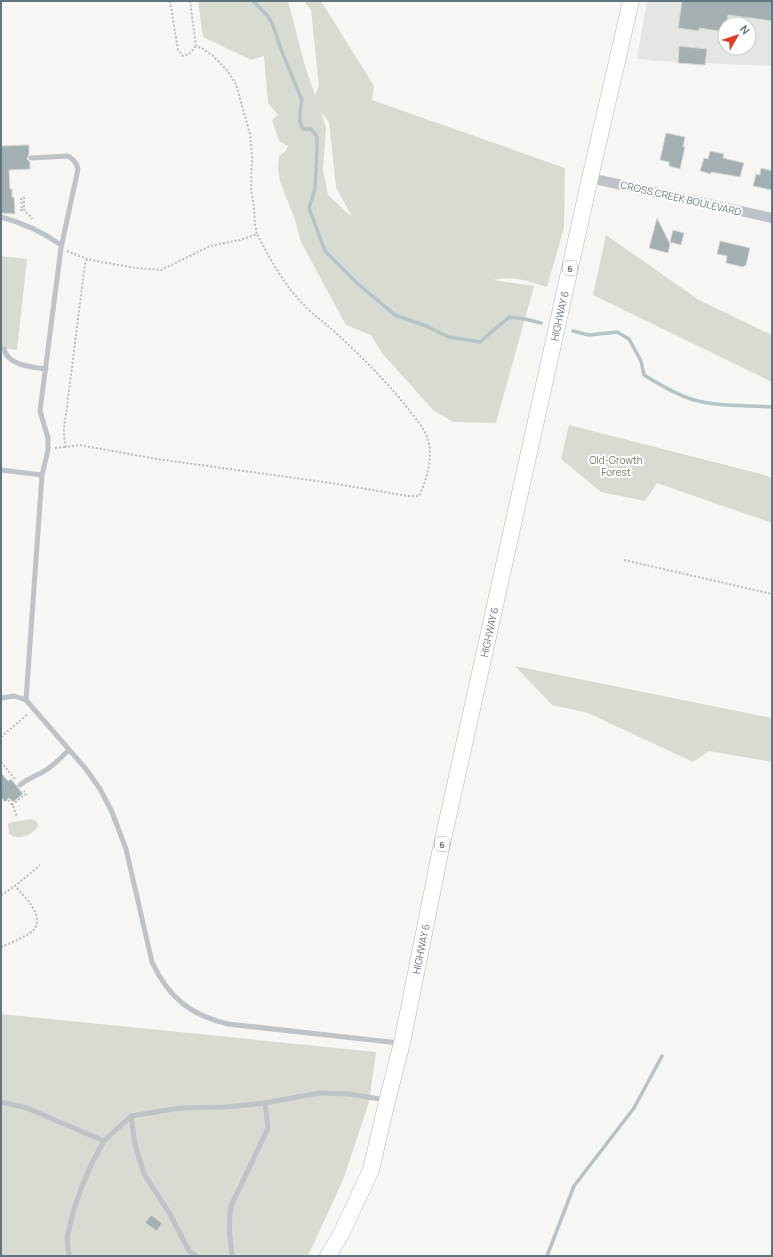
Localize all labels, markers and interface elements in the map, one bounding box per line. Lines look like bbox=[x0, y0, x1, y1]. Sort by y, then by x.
north arrow bbox=[717, 16, 757, 56]
text: N bbox=[737, 22, 754, 37]
street label: CROSS CREEK BOULEVARD bbox=[619, 177, 743, 219]
road number: 6 bbox=[563, 261, 577, 275]
street label: HIGHWAY 6 bbox=[547, 289, 572, 342]
park label: Old-Growth Forest bbox=[589, 453, 643, 479]
street label: HIGHWAY 6 bbox=[477, 606, 501, 659]
road number: 6 bbox=[435, 837, 449, 851]
street label: HIGHWAY 6 bbox=[409, 922, 433, 975]

